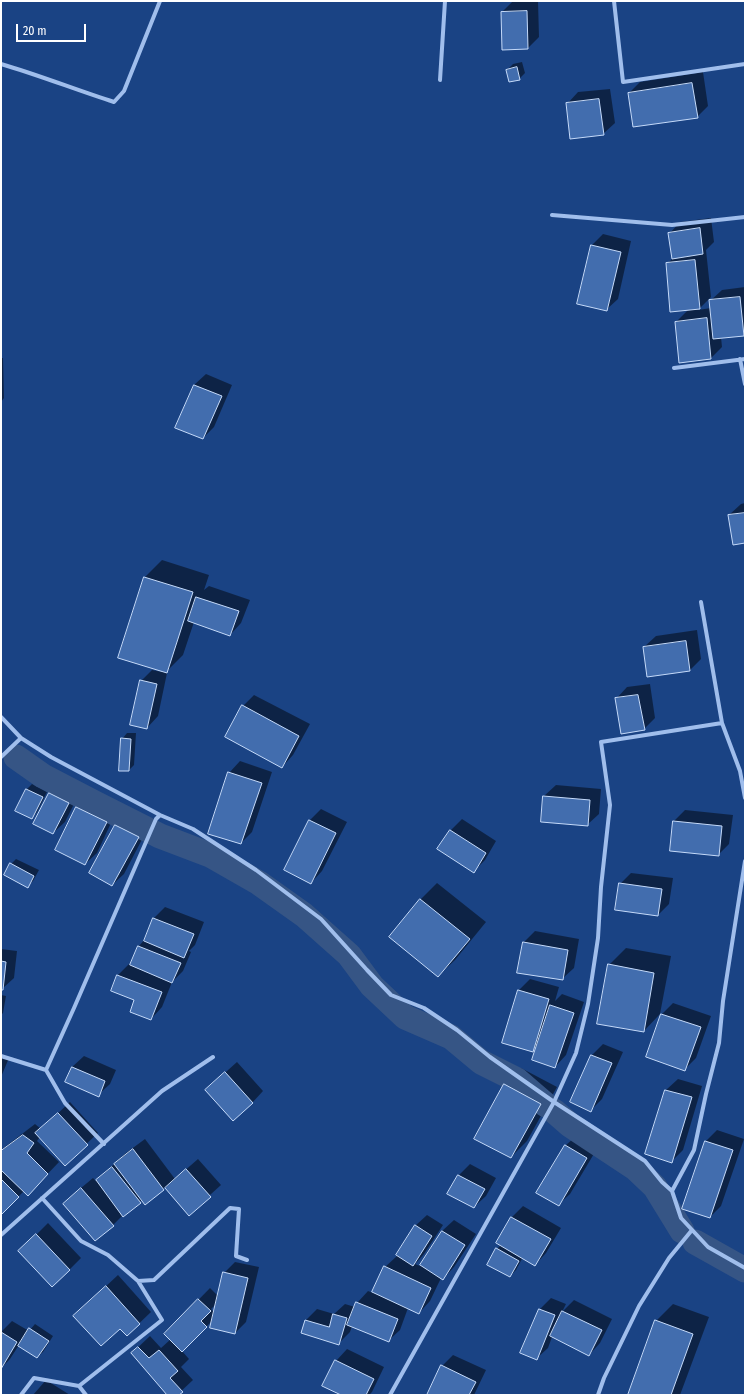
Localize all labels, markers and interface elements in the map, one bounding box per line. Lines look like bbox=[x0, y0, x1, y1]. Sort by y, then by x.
scale bar bbox=[18, 16, 88, 42]
text: 20 m bbox=[23, 24, 47, 38]

